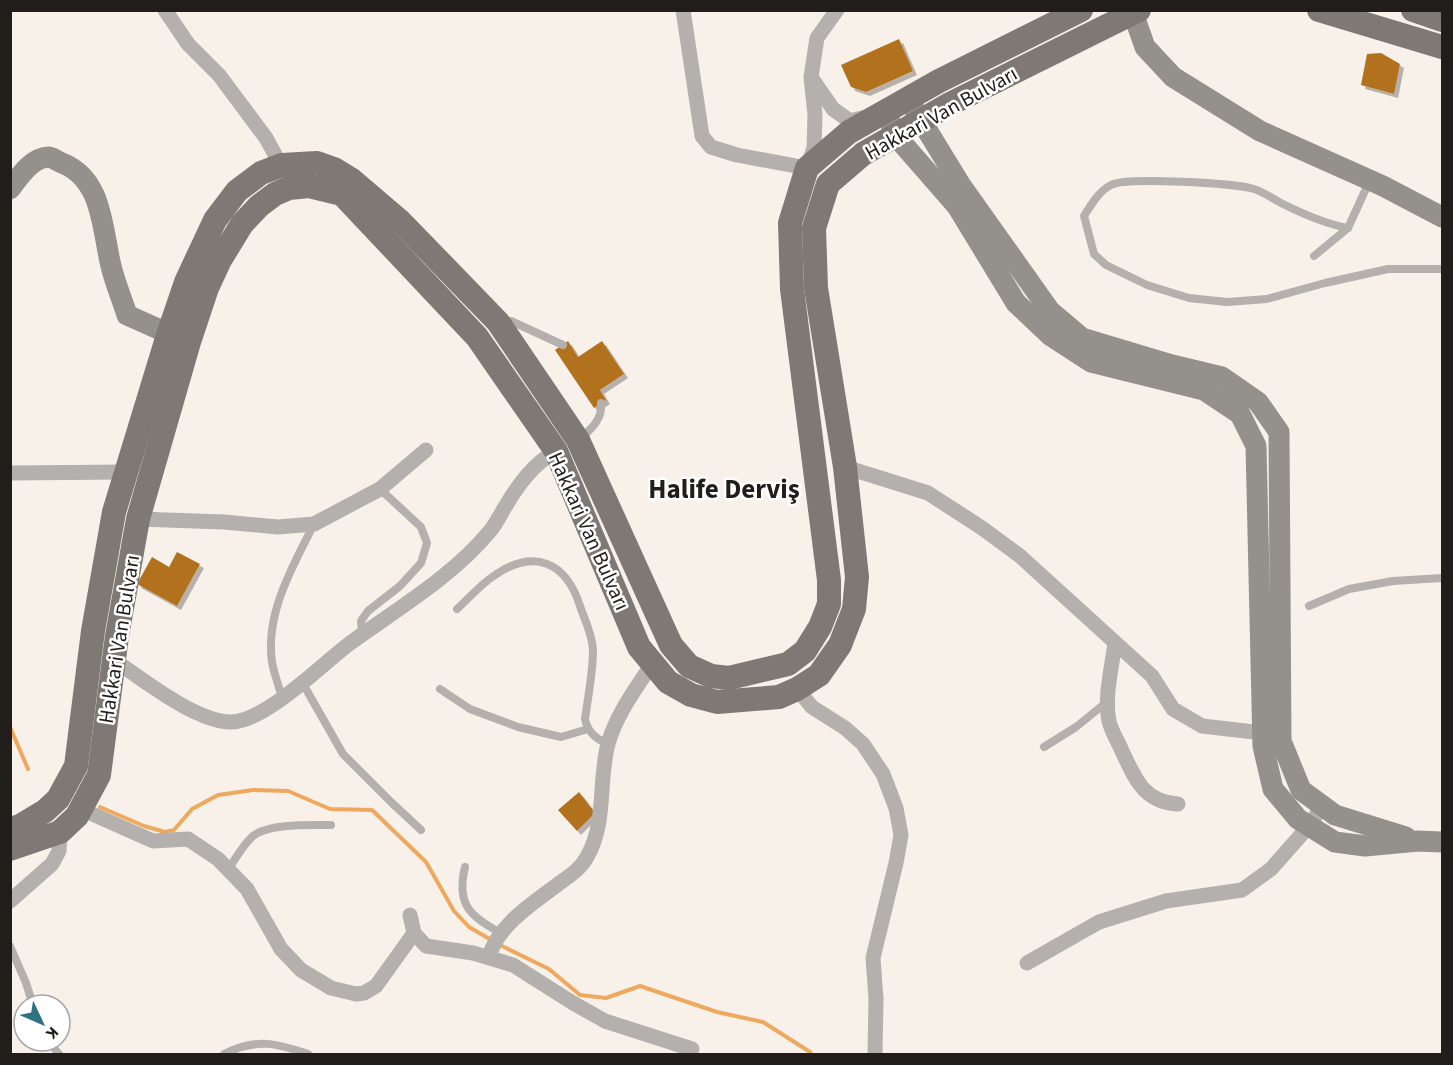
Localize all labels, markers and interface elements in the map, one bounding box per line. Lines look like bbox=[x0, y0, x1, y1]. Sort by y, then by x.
street label: Hakkari Van Bulvarı bbox=[859, 59, 1023, 167]
street label: Hakkari Van Bulvarı bbox=[541, 447, 637, 615]
district label: Halife Derviş bbox=[648, 470, 800, 509]
street label: Hakkari Van Bulvarı bbox=[91, 553, 147, 725]
north arrow bbox=[12, 993, 72, 1053]
text: K bbox=[41, 1022, 63, 1044]

